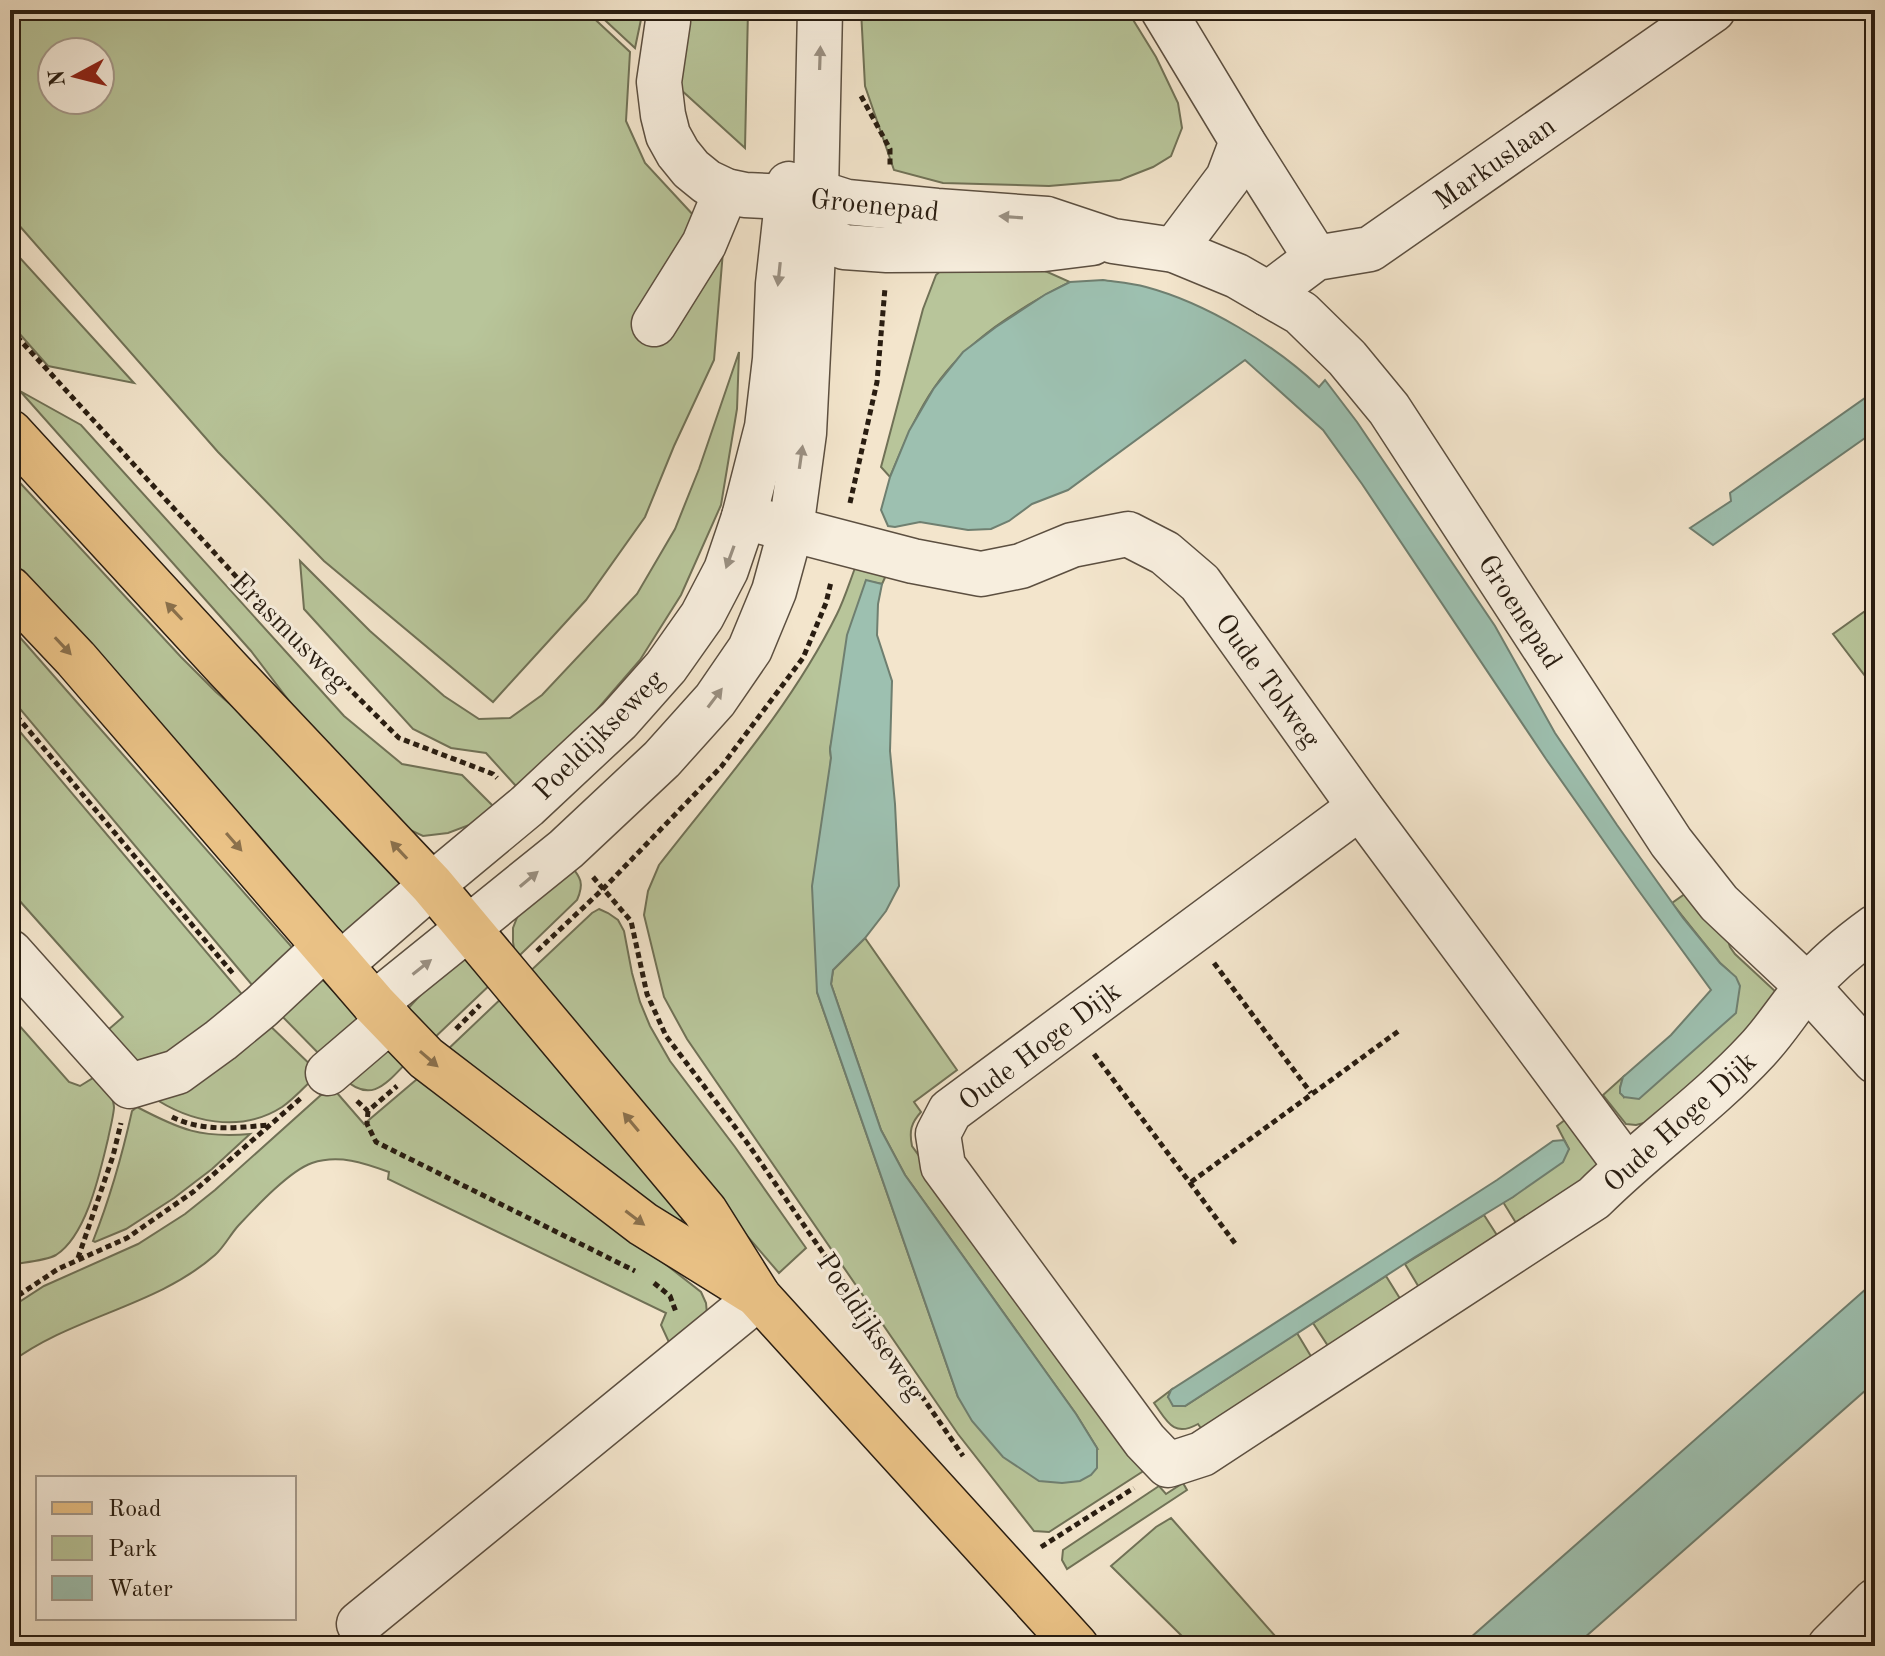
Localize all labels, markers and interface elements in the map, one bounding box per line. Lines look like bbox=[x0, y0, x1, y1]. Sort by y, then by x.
north arrow bbox=[36, 36, 116, 116]
one-way arrow bbox=[813, 45, 826, 70]
text: N bbox=[46, 68, 70, 88]
street label: Markuslaan bbox=[1430, 113, 1561, 216]
street label: Groenepad bbox=[809, 186, 940, 228]
one-way arrow bbox=[998, 210, 1023, 223]
one-way arrow bbox=[773, 262, 786, 287]
one-way arrow bbox=[795, 444, 808, 469]
one-way arrow bbox=[724, 545, 736, 569]
street label: Groenepad bbox=[1472, 551, 1565, 675]
street label: Erasmusweg bbox=[224, 569, 353, 698]
one-way arrow bbox=[166, 601, 184, 620]
street label: Oude Tolweg bbox=[1209, 610, 1324, 754]
one-way arrow bbox=[54, 636, 72, 655]
street label: Poeldijkseweg bbox=[530, 666, 670, 806]
one-way arrow bbox=[707, 688, 723, 708]
one-way arrow bbox=[225, 831, 242, 851]
one-way arrow bbox=[390, 841, 408, 860]
one-way arrow bbox=[519, 871, 539, 888]
one-way arrow bbox=[412, 959, 432, 975]
street label: Oude Hoge Dijk bbox=[955, 978, 1127, 1117]
street label: Oude Hoge Dijk bbox=[1599, 1048, 1763, 1199]
one-way arrow bbox=[420, 1050, 439, 1068]
one-way arrow bbox=[623, 1112, 640, 1132]
one-way arrow bbox=[625, 1210, 645, 1226]
street label: Poeldijkseweg bbox=[810, 1249, 929, 1406]
legend bbox=[36, 1476, 296, 1620]
text: Road bbox=[108, 1498, 161, 1522]
text: Park bbox=[108, 1538, 157, 1562]
text: Water bbox=[108, 1578, 173, 1602]

